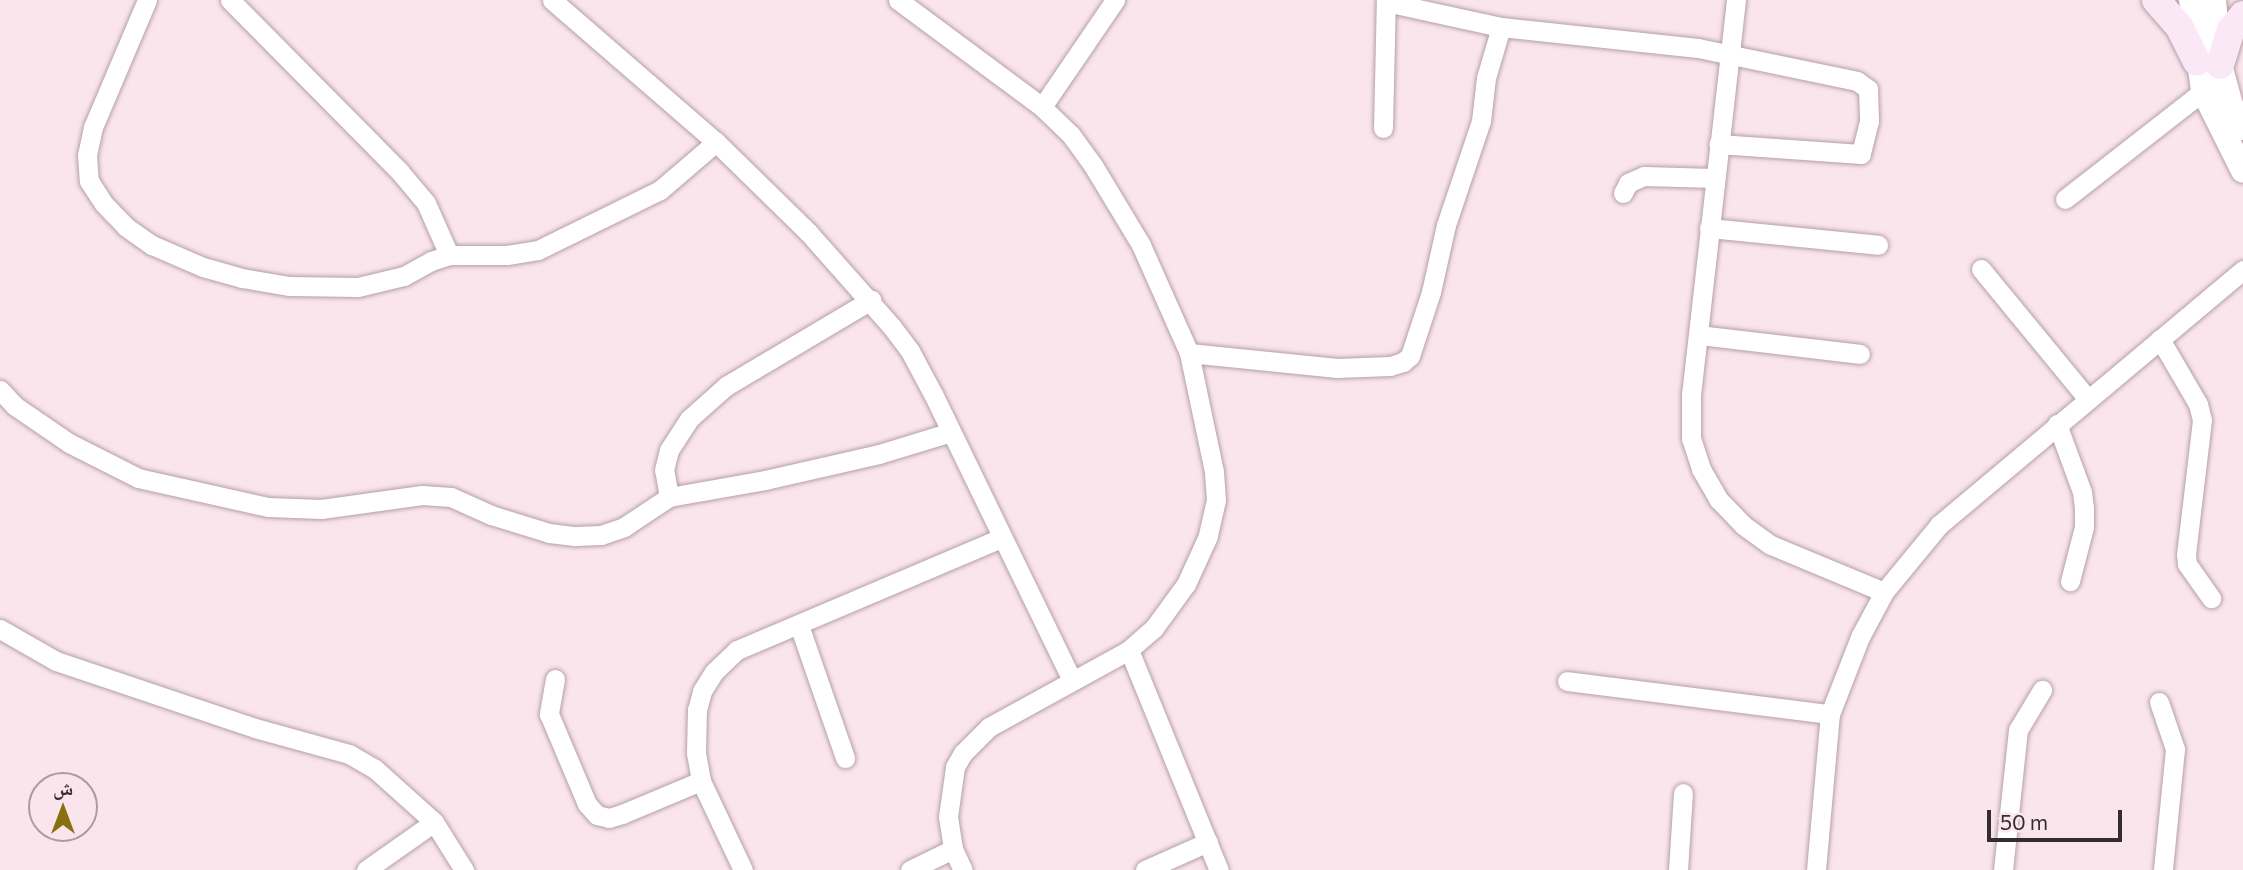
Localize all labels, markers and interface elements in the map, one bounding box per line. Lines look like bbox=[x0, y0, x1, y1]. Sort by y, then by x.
north arrow bbox=[28, 772, 98, 842]
text: ش bbox=[53, 776, 73, 799]
scale bar bbox=[1991, 796, 2126, 840]
text: 50 m bbox=[2000, 809, 2048, 834]

